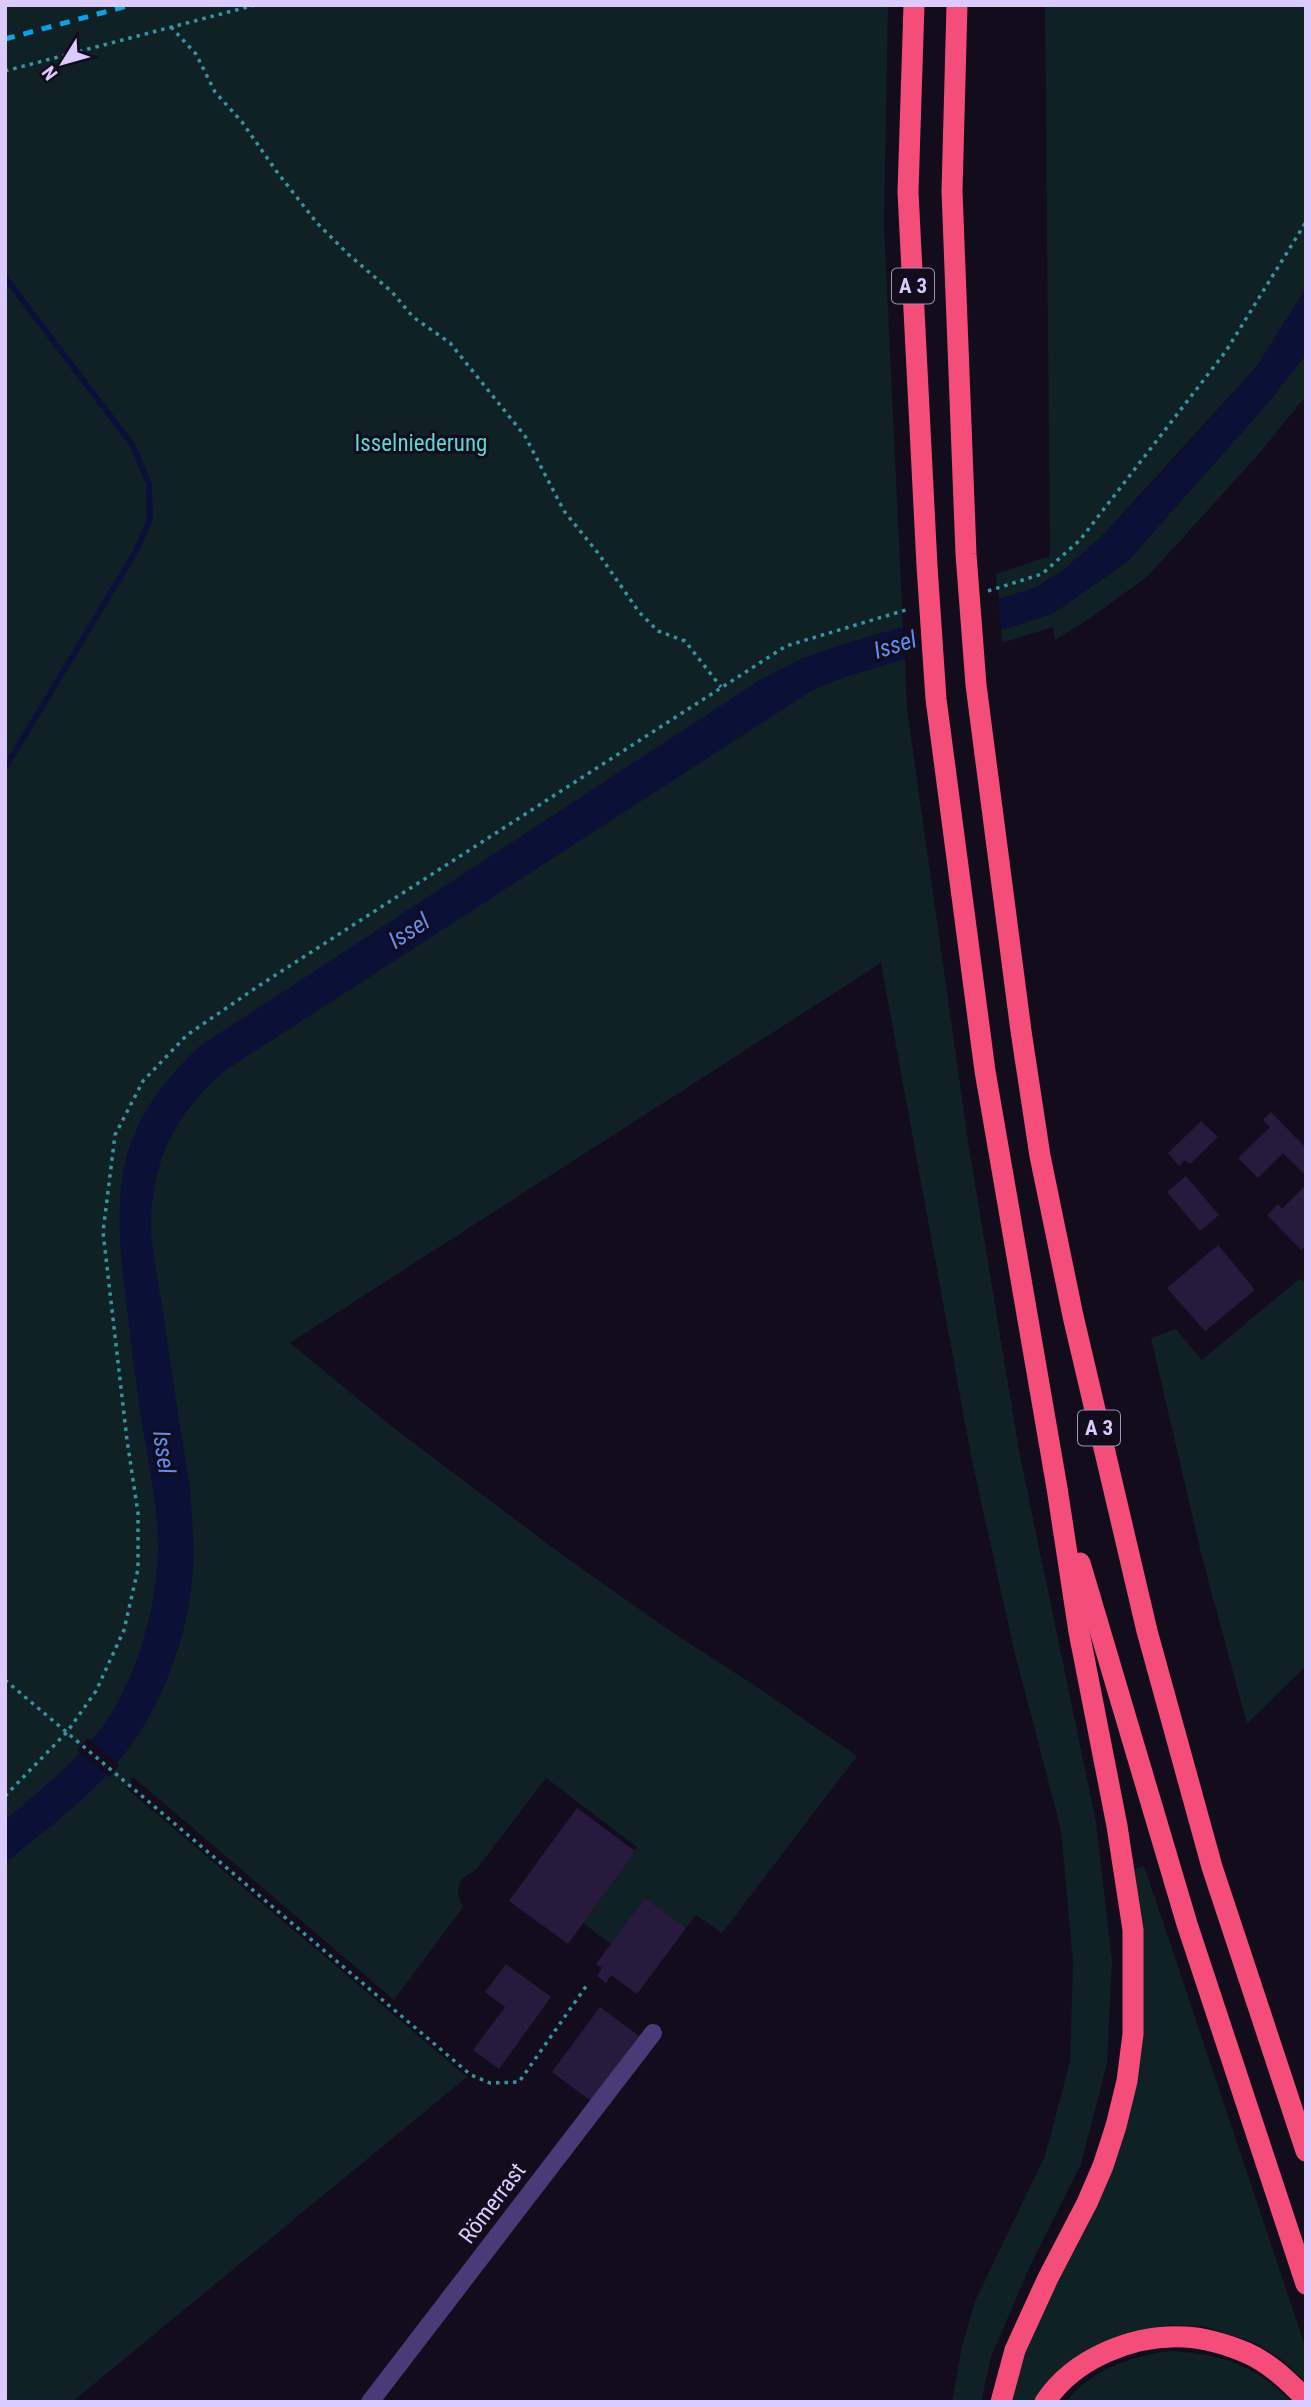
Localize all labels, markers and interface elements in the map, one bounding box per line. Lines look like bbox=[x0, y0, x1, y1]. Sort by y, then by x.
north arrow bbox=[28, 28, 98, 98]
text: N bbox=[37, 61, 63, 84]
road number: A 3 bbox=[892, 268, 934, 304]
park label: Isselniederung bbox=[355, 430, 487, 457]
water label: Issel bbox=[870, 625, 920, 665]
water label: Issel bbox=[383, 907, 435, 955]
road number: A 3 bbox=[1078, 1410, 1120, 1446]
water label: Issel bbox=[147, 1429, 181, 1476]
street label: Römerrast bbox=[453, 2158, 531, 2249]

